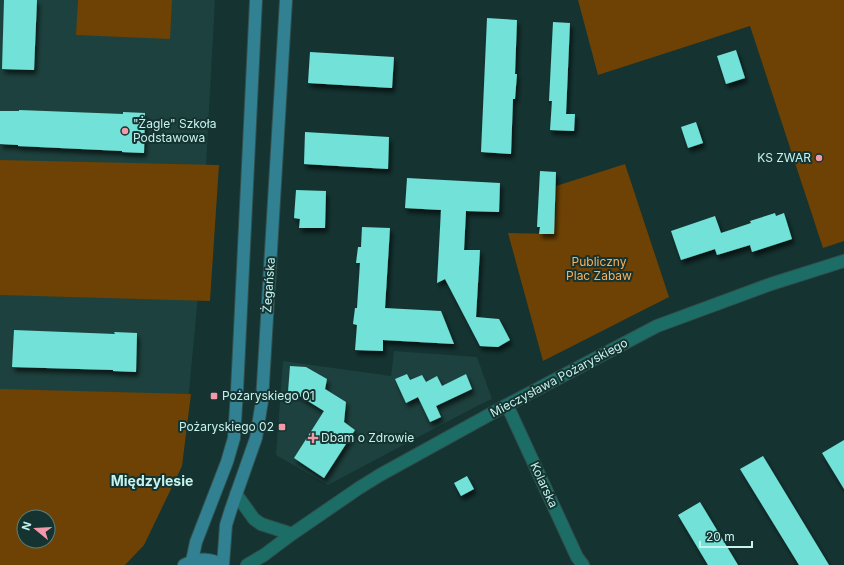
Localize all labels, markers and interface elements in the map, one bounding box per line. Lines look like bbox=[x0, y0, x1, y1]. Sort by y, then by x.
place label: "Żagle" Szkoła Podstawowa bbox=[133, 116, 216, 145]
marker: "Żagle" Szkoła Podstawowa bbox=[120, 126, 130, 136]
place label: KS ZWAR bbox=[757, 150, 811, 165]
marker: KS ZWAR bbox=[814, 153, 824, 163]
park label: Publiczny Plac Zabaw bbox=[566, 254, 632, 283]
street label: Żegańska bbox=[259, 257, 278, 313]
street label: Mieczysława Pożaryskiego bbox=[487, 335, 630, 420]
place label: Pożaryskiego 01 bbox=[222, 388, 315, 403]
marker: Pożaryskiego 01 bbox=[209, 391, 219, 401]
place label: Pożaryskiego 02 bbox=[179, 419, 274, 434]
marker: Pożaryskiego 02 bbox=[277, 422, 287, 432]
place label: Dbam o Zdrowie bbox=[321, 430, 414, 445]
marker: Dbam o Zdrowie bbox=[308, 433, 318, 443]
street label: Kolarska bbox=[527, 460, 562, 510]
district label: Międzylesie bbox=[111, 472, 193, 489]
north arrow bbox=[16, 509, 56, 549]
text: N bbox=[19, 520, 34, 532]
scale bar bbox=[700, 523, 752, 549]
text: 20 m bbox=[706, 529, 735, 544]

